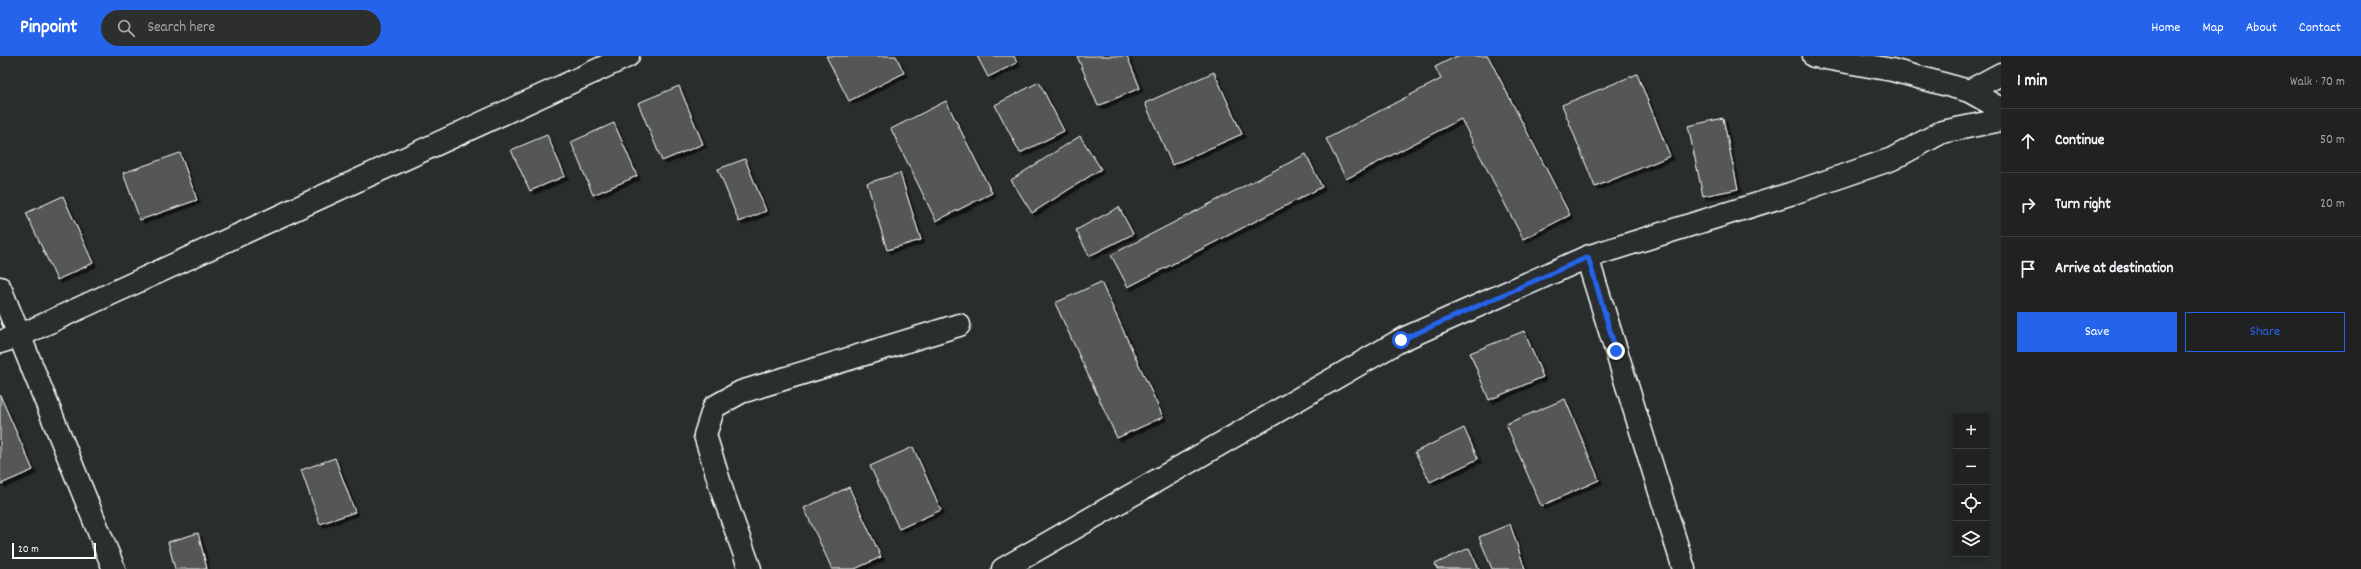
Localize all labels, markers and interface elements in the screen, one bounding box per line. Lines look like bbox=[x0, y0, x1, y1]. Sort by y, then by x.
search box bbox=[101, 10, 381, 46]
text: Pinpoint bbox=[20, 15, 77, 42]
icon: search bbox=[115, 17, 137, 39]
text: Search here bbox=[147, 17, 215, 39]
text: Home bbox=[2151, 18, 2180, 38]
text: Map bbox=[2202, 18, 2224, 38]
text: About bbox=[2246, 18, 2277, 38]
text: Contact bbox=[2299, 18, 2341, 38]
text: 1 min bbox=[2017, 70, 2047, 94]
text: Walk · 70 m bbox=[2290, 73, 2345, 92]
icon: ahead bbox=[2017, 130, 2039, 152]
text: Continue bbox=[2055, 130, 2104, 152]
text: 50 m bbox=[2320, 131, 2345, 150]
icon: right bbox=[2017, 194, 2039, 216]
text: Turn right bbox=[2055, 194, 2111, 216]
text: 20 m bbox=[2320, 195, 2345, 214]
icon: arrive bbox=[2017, 258, 2039, 280]
text: Arrive at destination bbox=[2055, 258, 2173, 280]
button: Save bbox=[2017, 312, 2177, 352]
button: Share bbox=[2185, 312, 2345, 352]
route start bbox=[1392, 331, 1410, 349]
route end bbox=[1607, 342, 1625, 360]
map controls bbox=[1953, 413, 1989, 557]
button: + bbox=[1953, 413, 1989, 449]
button: − bbox=[1953, 449, 1989, 485]
button: locate bbox=[1953, 485, 1989, 521]
button: layers bbox=[1953, 521, 1989, 557]
scale bar bbox=[12, 541, 96, 560]
text: 20 m bbox=[18, 542, 39, 558]

